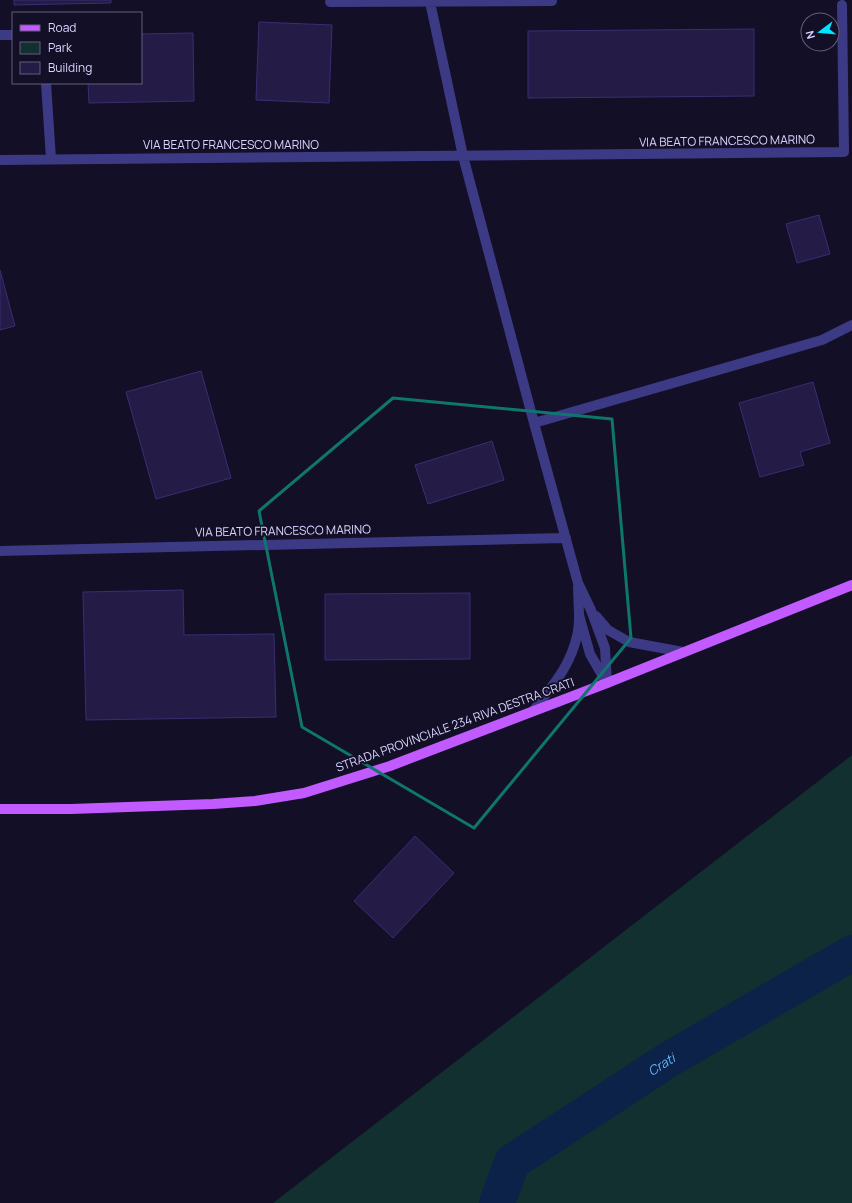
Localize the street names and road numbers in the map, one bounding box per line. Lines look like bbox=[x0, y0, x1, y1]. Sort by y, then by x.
street label: VIA BEATO FRANCESCO MARINO bbox=[639, 130, 815, 151]
street label: VIA BEATO FRANCESCO MARINO bbox=[143, 136, 319, 153]
street label: VIA BEATO FRANCESCO MARINO bbox=[195, 520, 371, 541]
street label: STRADA PROVINCIALE 234 RIVA DESTRA CRATI bbox=[333, 673, 576, 776]

